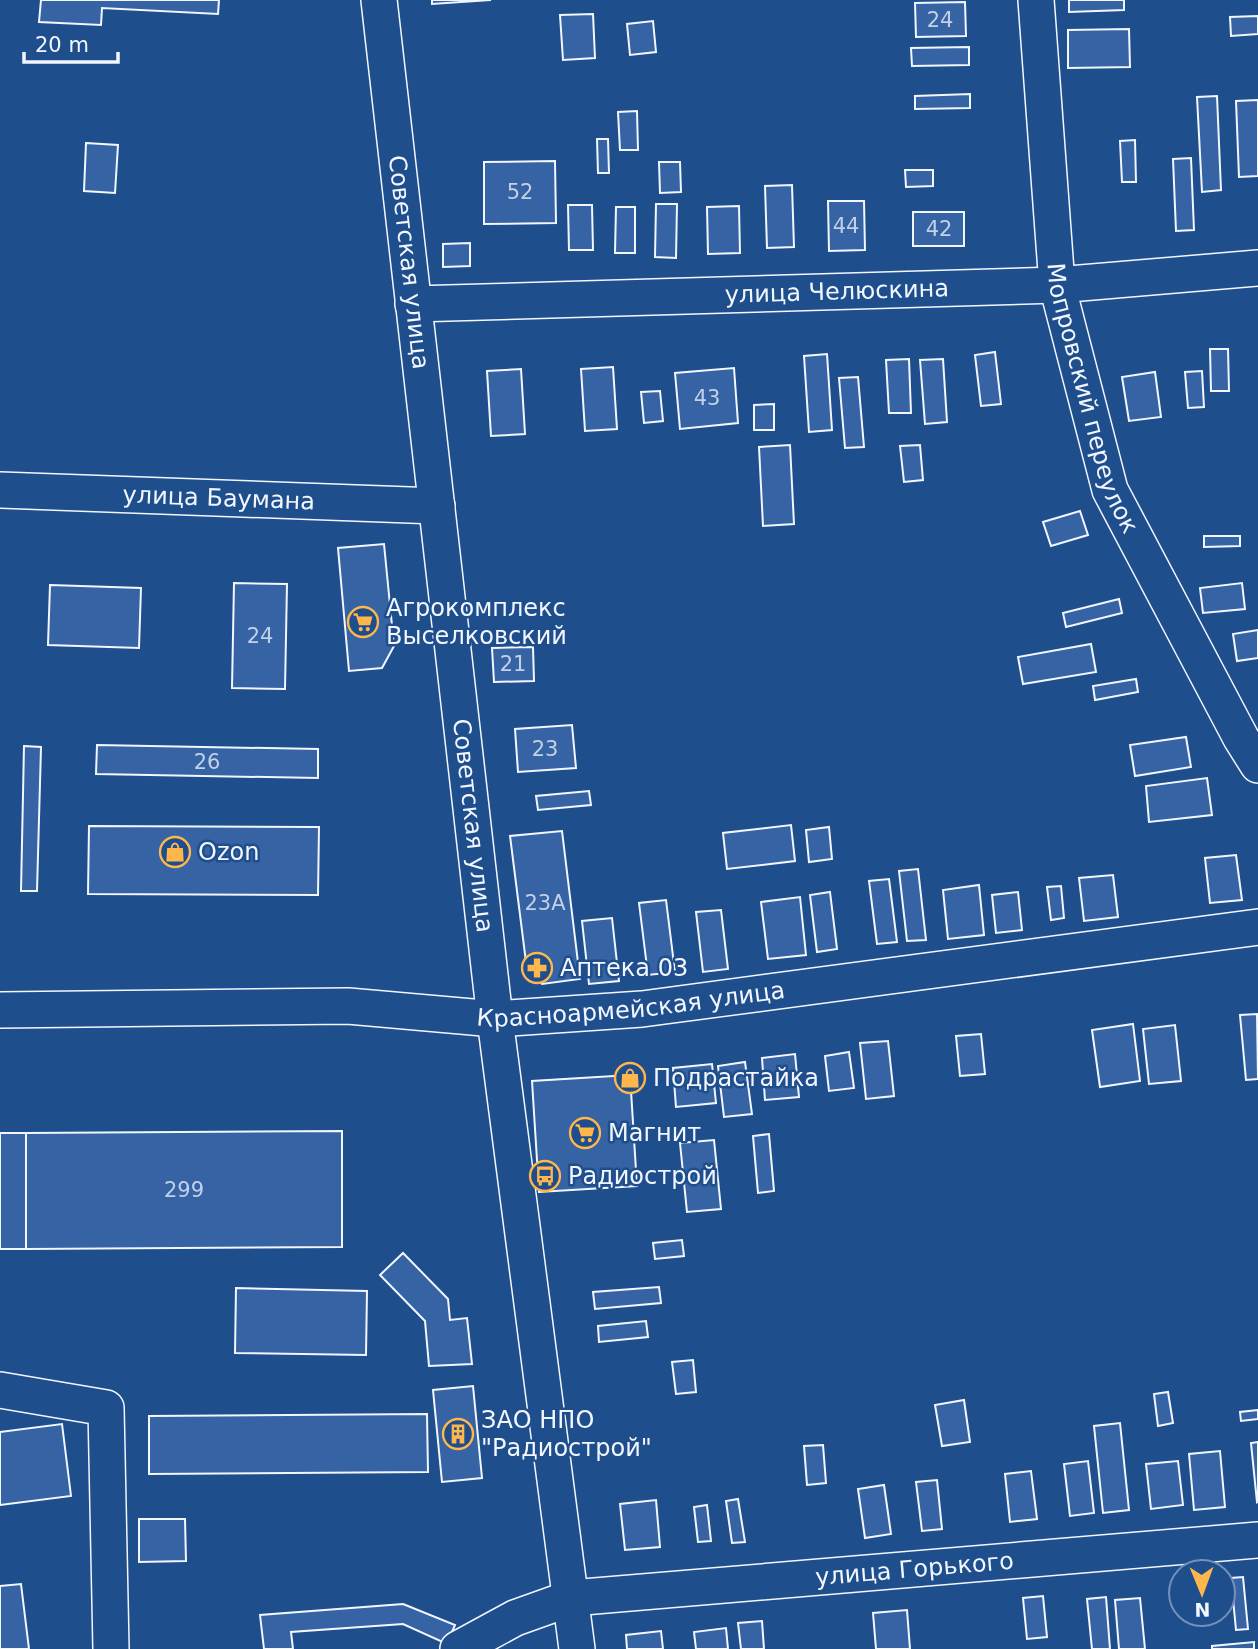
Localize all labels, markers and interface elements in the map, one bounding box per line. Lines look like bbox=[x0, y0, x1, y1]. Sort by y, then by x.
house number: 24 bbox=[927, 8, 953, 32]
scale bar bbox=[24, 21, 119, 65]
text: 20 m bbox=[35, 33, 89, 57]
street label: Советская улица bbox=[383, 154, 435, 371]
house number: 52 bbox=[507, 180, 533, 204]
house number: 44 bbox=[833, 214, 859, 238]
house number: 42 bbox=[926, 217, 952, 241]
street label: Мопровский переулок bbox=[1041, 262, 1144, 538]
street label: улица Челюскина bbox=[724, 274, 949, 309]
house number: 43 bbox=[694, 386, 720, 410]
street label: улица Баумана bbox=[122, 481, 316, 516]
place label: Агрокомплекс Выселковский bbox=[386, 594, 567, 650]
supermarket icon: Агрокомплекс Выселковский bbox=[346, 605, 380, 639]
house number: 24 bbox=[247, 624, 273, 648]
house number: 21 bbox=[500, 652, 526, 676]
street label: Советская улица bbox=[447, 717, 499, 934]
house number: 23 bbox=[532, 737, 558, 761]
house number: 26 bbox=[194, 750, 220, 774]
shop icon: Ozon bbox=[158, 835, 192, 869]
place label: Ozon bbox=[198, 838, 259, 866]
house number: 23А bbox=[524, 891, 566, 915]
pharmacy icon: Аптека 03 bbox=[520, 951, 554, 985]
place label: Аптека 03 bbox=[560, 954, 688, 982]
street label: Красноармейская улица bbox=[475, 976, 787, 1033]
shop icon: Подрастайка bbox=[613, 1061, 647, 1095]
place label: Подрастайка bbox=[653, 1064, 819, 1092]
supermarket icon: Магнит bbox=[568, 1116, 602, 1150]
place label: Магнит bbox=[608, 1119, 701, 1147]
bus stop icon: Радиострой bbox=[528, 1159, 562, 1193]
place label: Радиострой bbox=[568, 1162, 717, 1190]
house number: 299 bbox=[164, 1178, 204, 1202]
place label: ЗАО НПО "Радиострой" bbox=[481, 1406, 652, 1462]
building icon: ЗАО НПО "Радиострой" bbox=[441, 1417, 475, 1451]
street label: улица Горького bbox=[814, 1547, 1015, 1591]
north arrow bbox=[1167, 1558, 1237, 1628]
text: N bbox=[1194, 1599, 1210, 1621]

